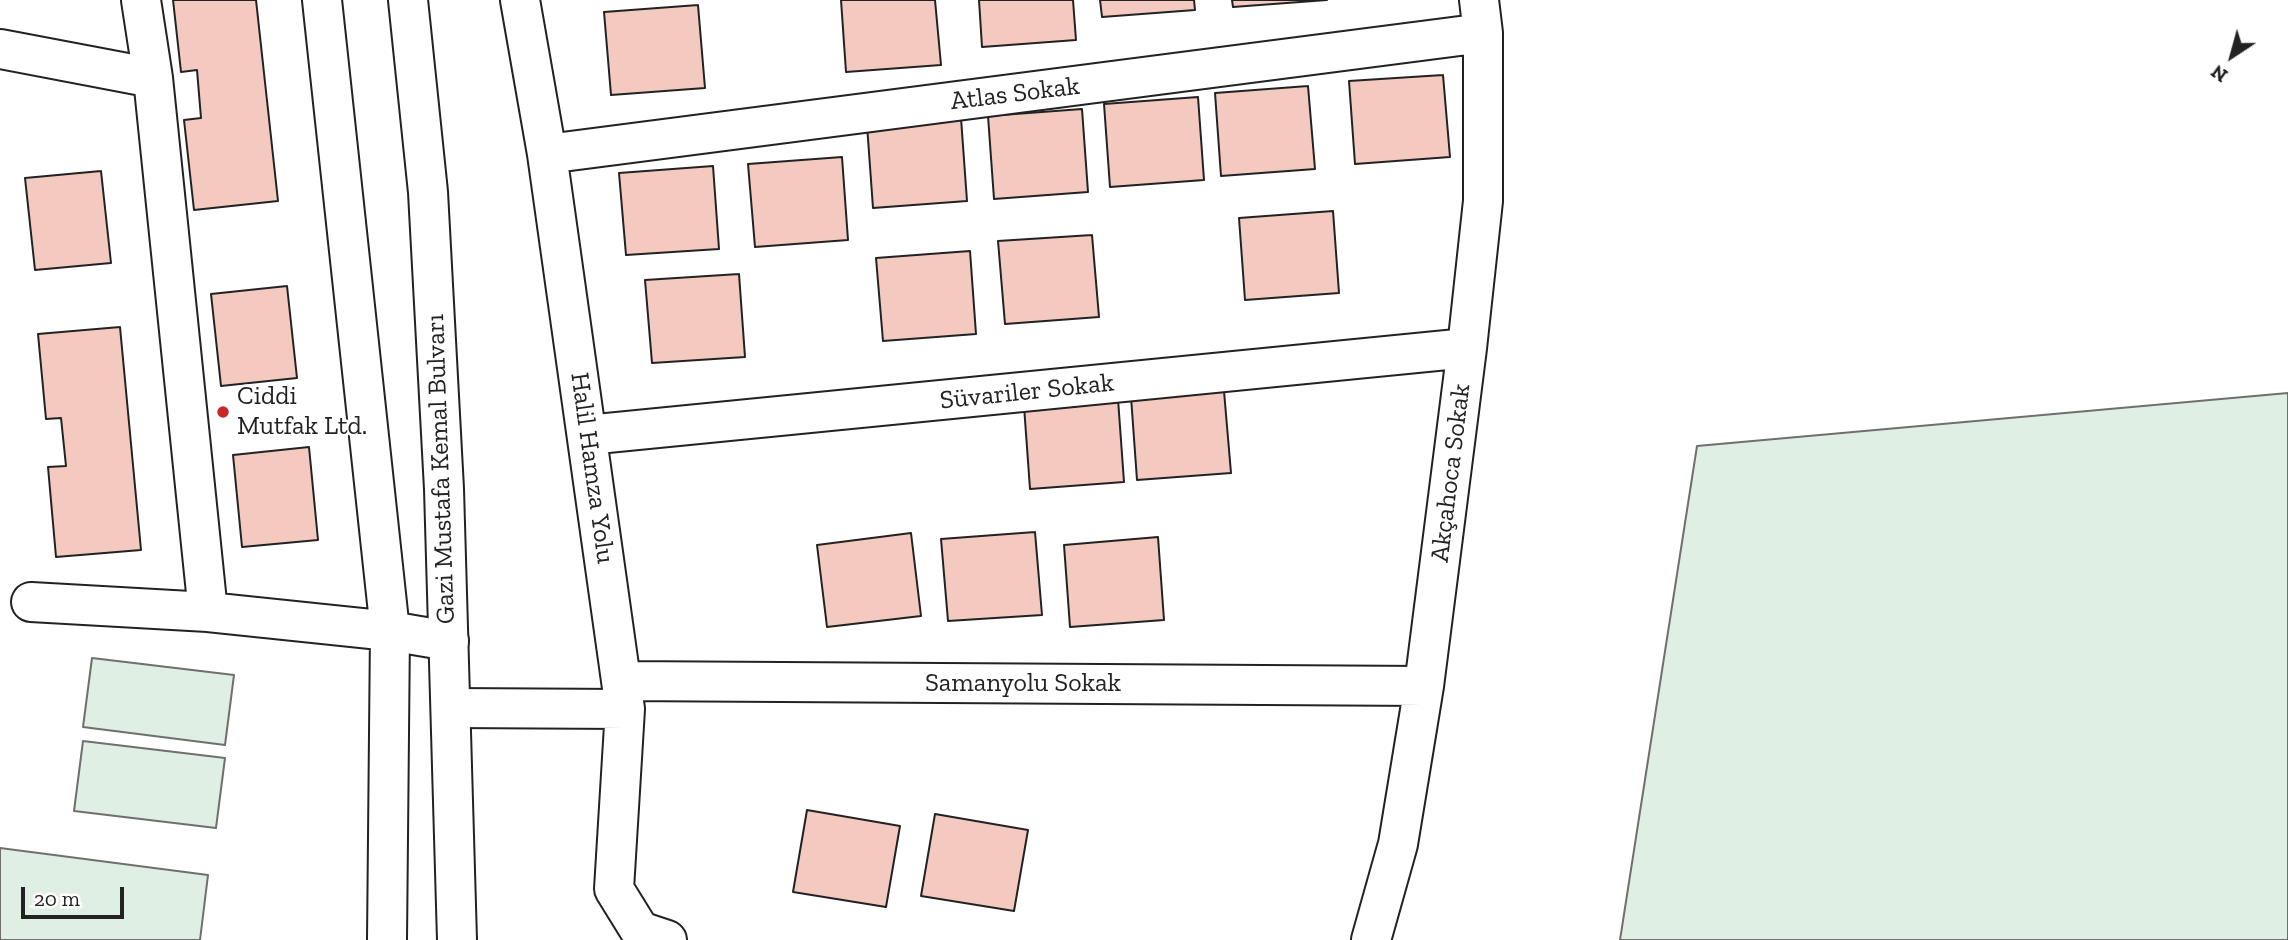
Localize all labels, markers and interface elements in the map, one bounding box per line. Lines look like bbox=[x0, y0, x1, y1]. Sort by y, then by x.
north arrow bbox=[2197, 21, 2267, 91]
text: N bbox=[2207, 60, 2232, 87]
street label: Atlas Sokak bbox=[949, 71, 1081, 117]
street label: Gazi Mustafa Kemal Bulvarı bbox=[420, 313, 462, 625]
street label: Süvariler Sokak bbox=[938, 367, 1116, 417]
street label: Halil Hamza Yolu bbox=[563, 370, 621, 566]
place label: Ciddi Mutfak Ltd. bbox=[237, 381, 367, 442]
street label: Akçahoca Sokak bbox=[1425, 382, 1477, 564]
marker: Ciddi Mutfak Ltd. bbox=[215, 404, 231, 420]
street label: Samanyolu Sokak bbox=[925, 668, 1121, 700]
scale bar bbox=[24, 874, 128, 918]
text: 20 m bbox=[34, 886, 80, 911]

